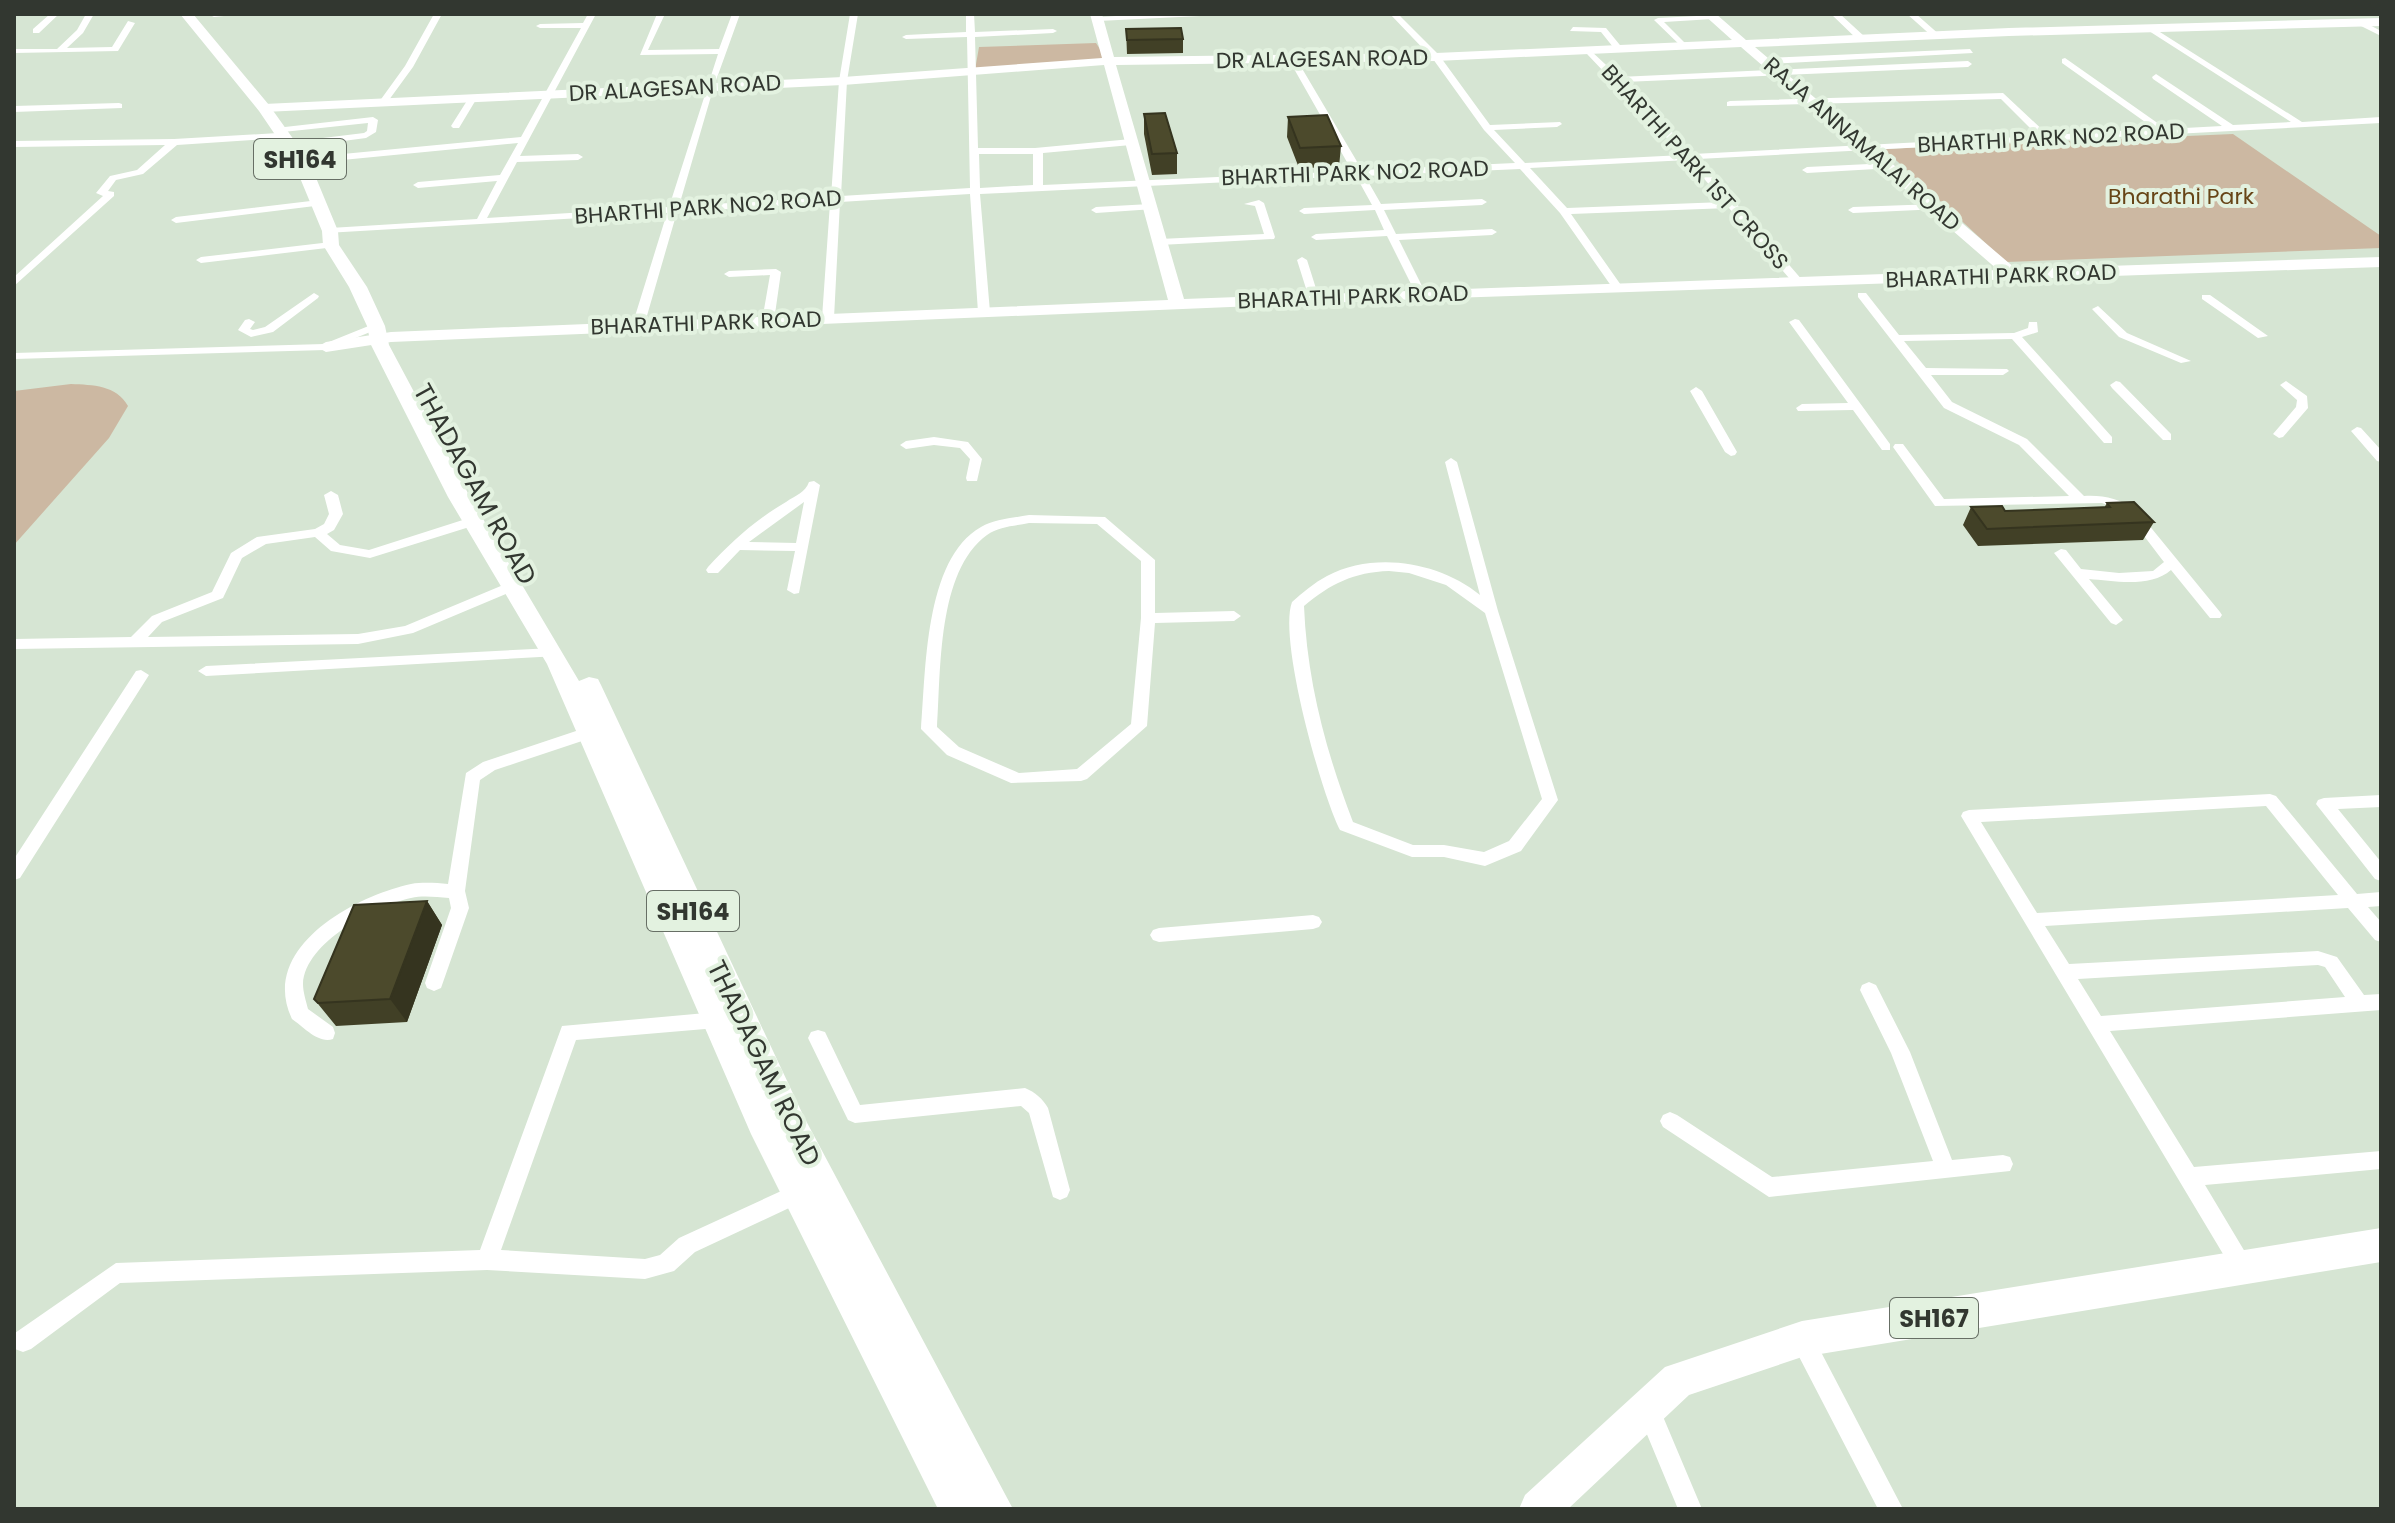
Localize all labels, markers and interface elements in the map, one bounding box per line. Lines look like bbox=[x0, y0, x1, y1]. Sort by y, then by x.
street label: DR ALAGESAN ROAD bbox=[1215, 42, 1429, 76]
street label: RAJA ANNAMALAI ROAD bbox=[1757, 50, 1967, 238]
street label: BHARTHI PARK 1ST CROSS bbox=[1594, 58, 1796, 276]
street label: DR ALAGESAN ROAD bbox=[568, 67, 782, 109]
street label: BHARTHI PARK NO2 ROAD bbox=[1917, 116, 2185, 160]
road number: SH164 bbox=[254, 139, 346, 179]
street label: BHARTHI PARK NO2 ROAD bbox=[1221, 153, 1489, 193]
park label: Bharathi Park bbox=[2108, 181, 2255, 212]
street label: BHARTHI PARK NO2 ROAD bbox=[573, 182, 843, 232]
street label: BHARATHI PARK ROAD bbox=[1885, 256, 2117, 296]
street label: BHARATHI PARK ROAD bbox=[1237, 277, 1469, 317]
street label: BHARATHI PARK ROAD bbox=[590, 303, 822, 343]
street label: THADAGAM ROAD bbox=[405, 377, 545, 591]
road number: SH164 bbox=[647, 891, 739, 931]
street label: THADAGAM ROAD bbox=[699, 954, 829, 1172]
road number: SH167 bbox=[1890, 1298, 1978, 1338]

